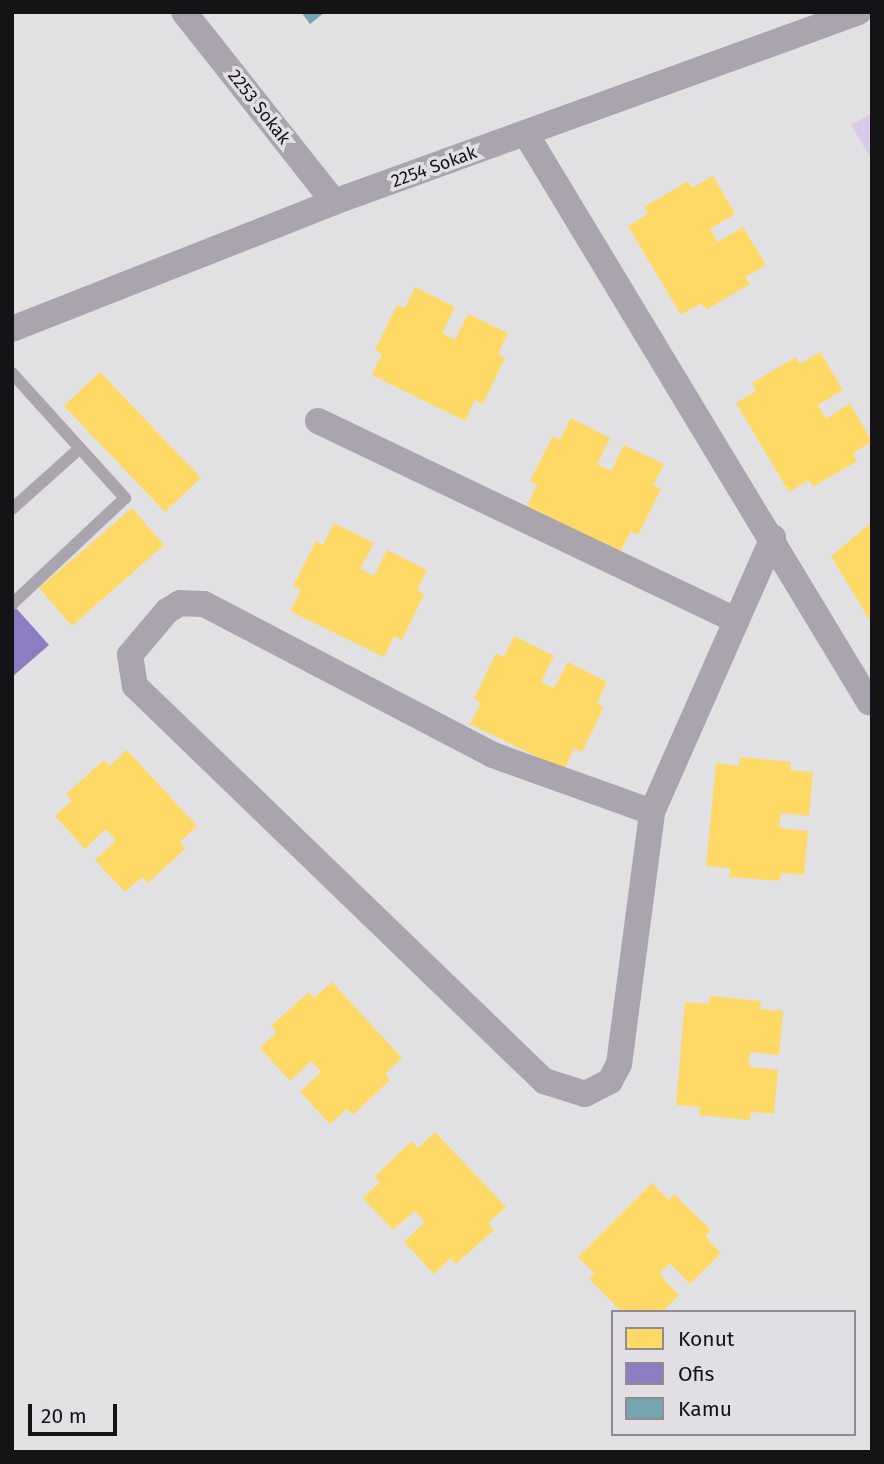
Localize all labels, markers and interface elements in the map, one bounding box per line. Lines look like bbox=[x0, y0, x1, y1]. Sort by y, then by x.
street label: 2253 Sokak bbox=[223, 65, 295, 149]
street label: 2254 Sokak bbox=[388, 142, 480, 192]
legend bbox=[611, 1310, 856, 1436]
text: Konut bbox=[678, 1326, 734, 1352]
text: Ofis bbox=[678, 1361, 714, 1387]
scale bar bbox=[32, 1390, 121, 1434]
text: Kamu bbox=[678, 1396, 732, 1422]
text: 20 m bbox=[41, 1403, 87, 1429]

